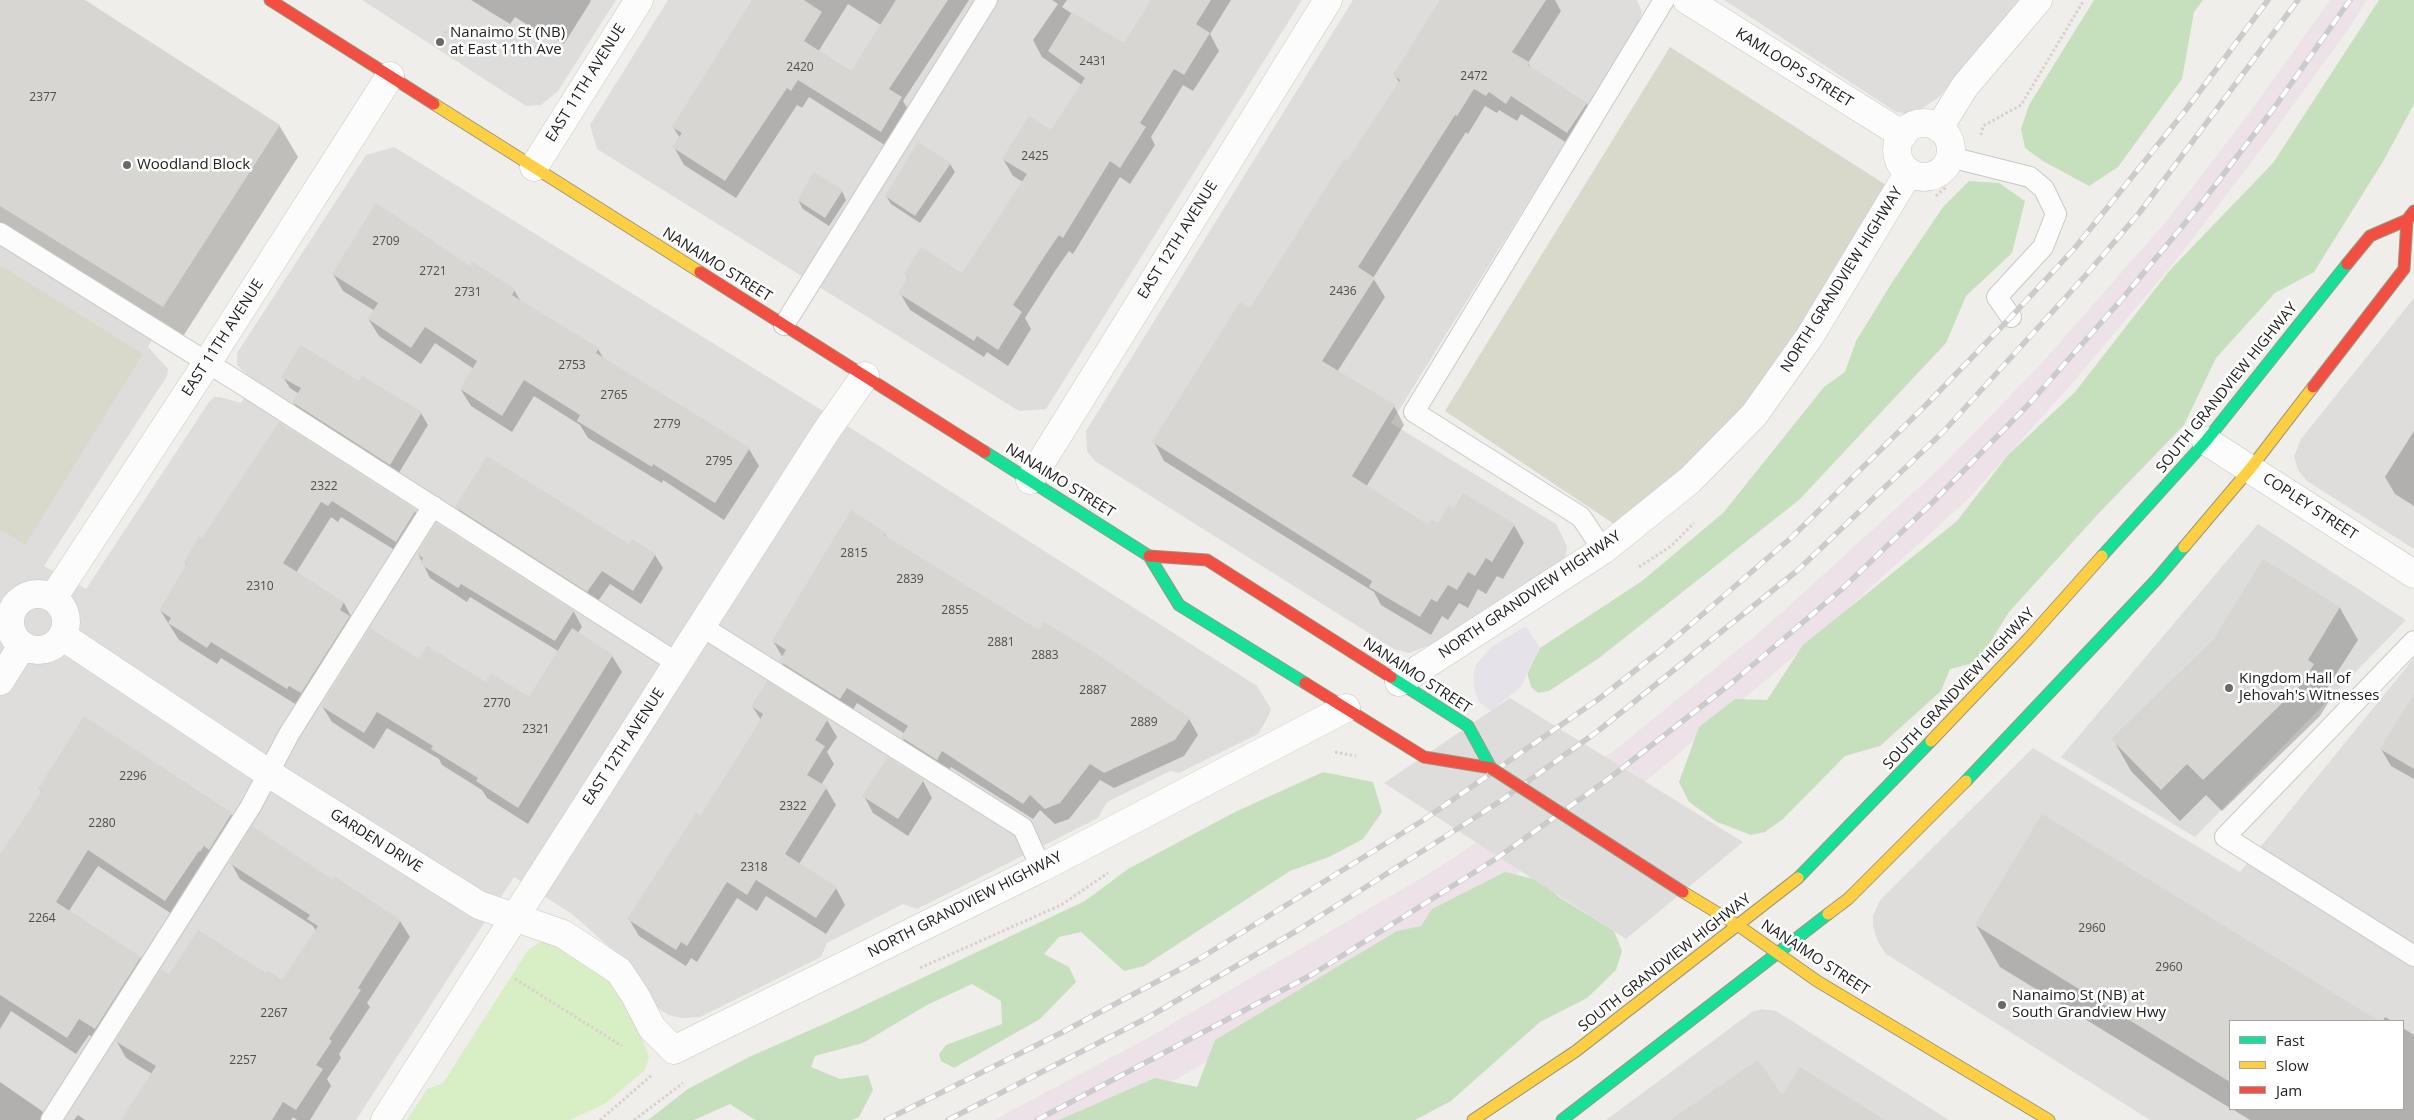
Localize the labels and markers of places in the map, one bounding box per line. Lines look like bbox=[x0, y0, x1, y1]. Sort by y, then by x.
place label: Nanaimo St (NB) at East 11th Ave bbox=[450, 24, 565, 59]
marker: Nanaimo St (NB) at East 11th Ave bbox=[434, 36, 446, 48]
place label: Woodland Block bbox=[137, 156, 250, 174]
marker: Woodland Block bbox=[121, 159, 133, 171]
place label: Kingdom Hall of Jehovah's Witnesses bbox=[2239, 670, 2380, 705]
marker: Kingdom Hall of Jehovah's Witnesses bbox=[2223, 682, 2235, 694]
place label: Nanaimo St (NB) at South Grandview Hwy bbox=[2012, 987, 2166, 1022]
marker: Nanaimo St (NB) at South Grandview Hwy bbox=[1996, 999, 2008, 1011]

